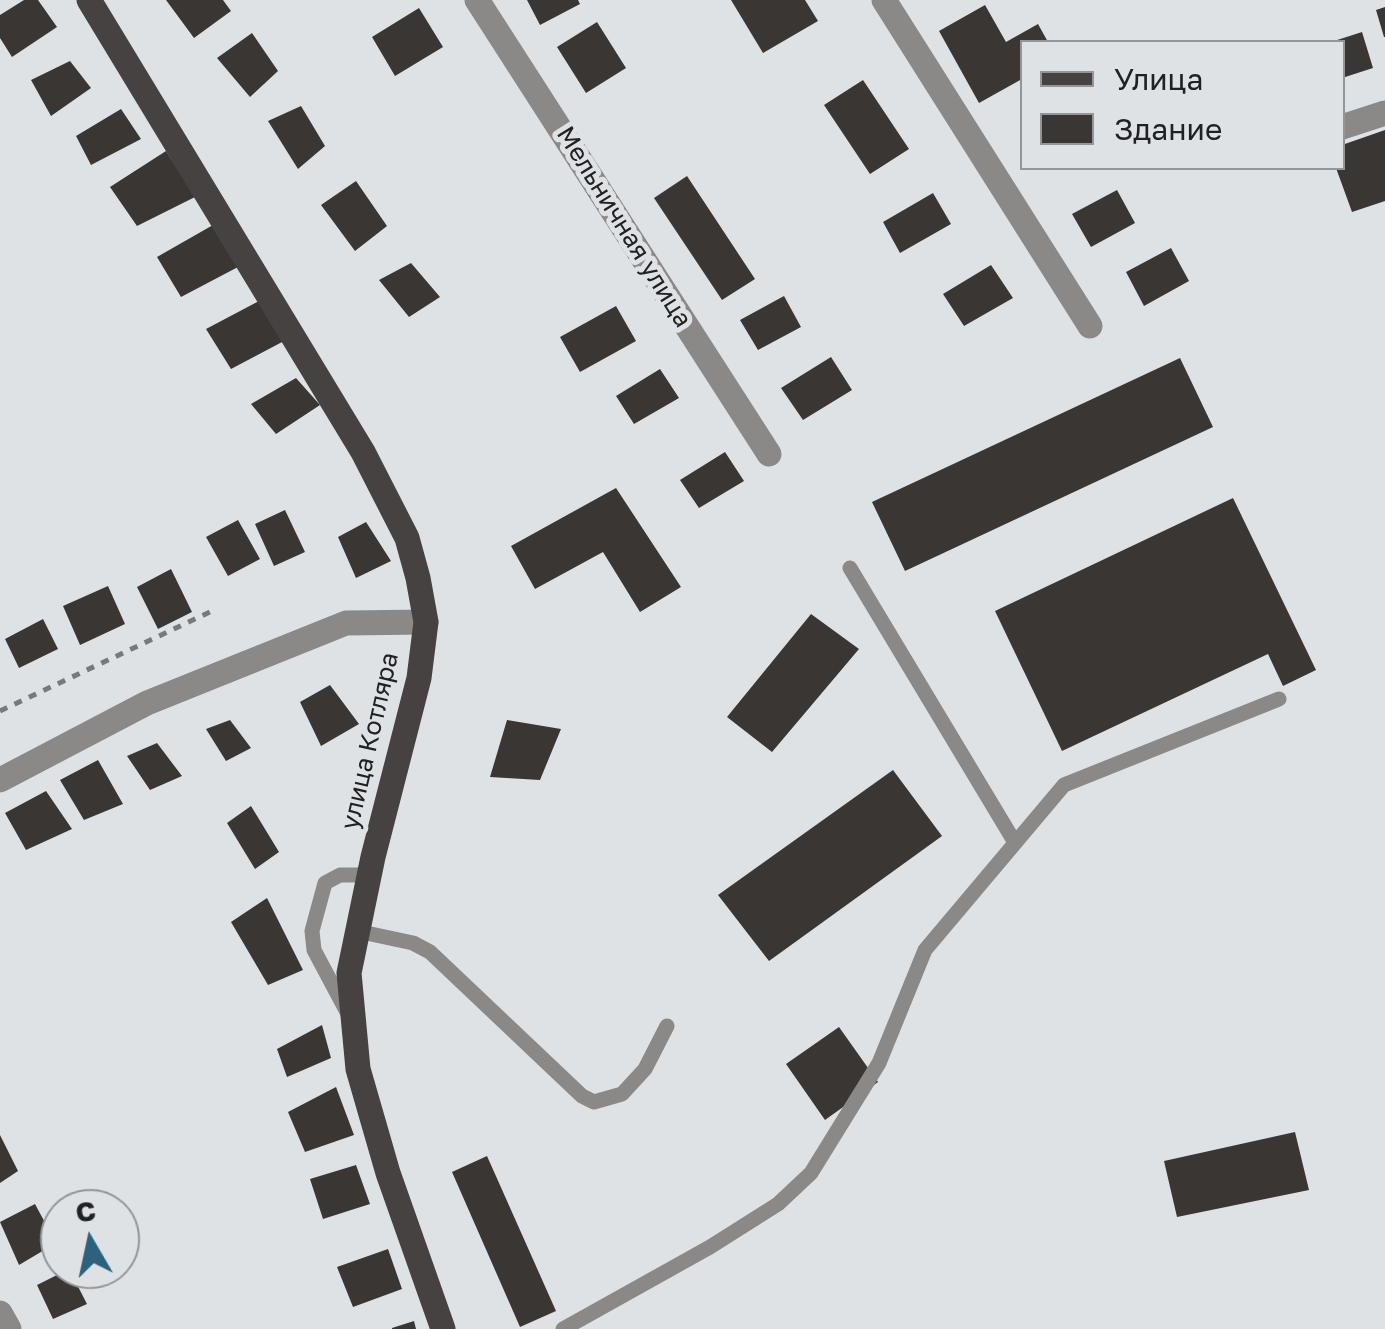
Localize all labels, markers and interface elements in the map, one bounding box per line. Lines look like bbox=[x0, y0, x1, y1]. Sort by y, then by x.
legend bbox=[1020, 40, 1345, 170]
text: Улица bbox=[1114, 61, 1203, 97]
text: Здание bbox=[1114, 111, 1222, 147]
street label: Мельничная улица bbox=[550, 121, 698, 333]
street label: улица Котляра bbox=[335, 650, 405, 832]
north arrow bbox=[40, 1189, 140, 1289]
text: С bbox=[73, 1193, 98, 1229]

